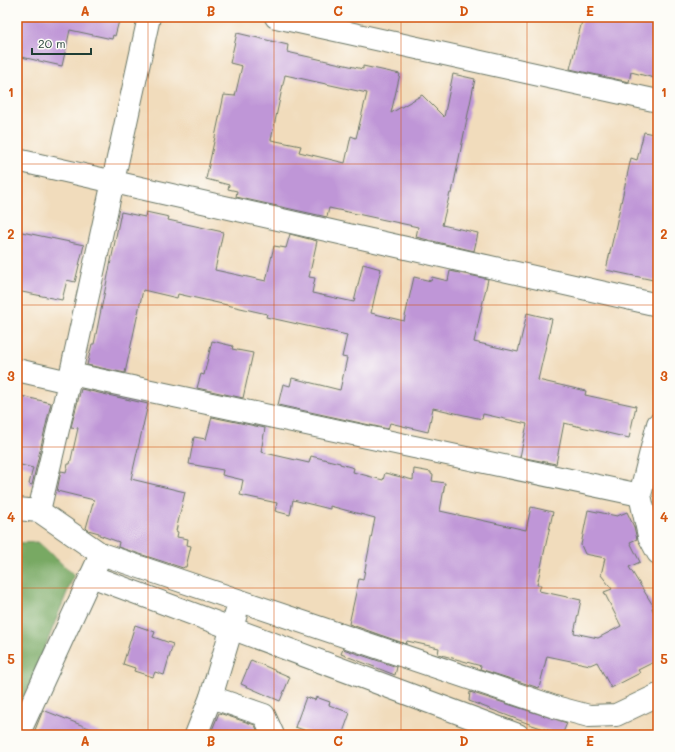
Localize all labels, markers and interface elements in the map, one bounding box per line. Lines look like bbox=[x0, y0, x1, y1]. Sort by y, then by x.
text: A bbox=[80, 2, 90, 19]
text: B bbox=[207, 2, 216, 19]
text: C bbox=[333, 2, 343, 19]
text: D bbox=[459, 2, 469, 19]
text: E bbox=[586, 2, 594, 19]
scale bar bbox=[32, 30, 91, 56]
text: 20 m bbox=[38, 35, 66, 51]
text: 1 bbox=[8, 83, 14, 100]
text: 1 bbox=[661, 83, 667, 100]
text: 2 bbox=[7, 225, 15, 242]
text: 2 bbox=[660, 225, 668, 242]
text: 3 bbox=[7, 367, 15, 384]
text: 3 bbox=[660, 367, 668, 384]
text: 4 bbox=[7, 508, 15, 525]
text: 4 bbox=[660, 508, 668, 525]
text: 5 bbox=[7, 650, 15, 667]
text: 5 bbox=[660, 650, 668, 667]
text: A bbox=[80, 732, 90, 749]
text: B bbox=[207, 732, 216, 749]
text: C bbox=[333, 732, 343, 749]
text: D bbox=[459, 732, 469, 749]
text: E bbox=[586, 732, 594, 749]

